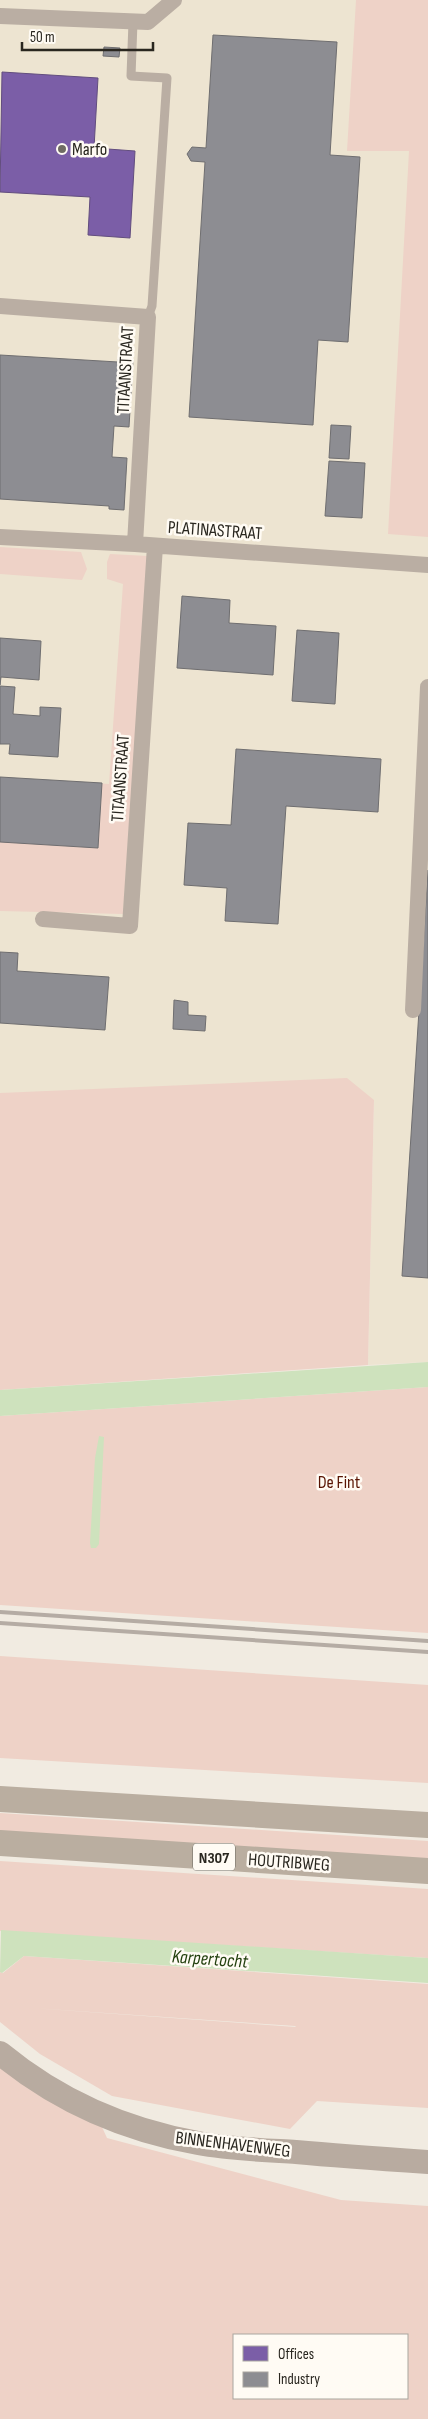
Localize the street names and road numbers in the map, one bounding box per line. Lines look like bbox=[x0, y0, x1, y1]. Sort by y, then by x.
street label: TITAANSTRAAT bbox=[113, 326, 138, 414]
street label: PLATINASTRAAT bbox=[167, 517, 263, 544]
street label: TITAANSTRAAT bbox=[107, 734, 134, 823]
road number: N307 bbox=[193, 1844, 235, 1870]
street label: HOUTRIBWEG bbox=[247, 1849, 331, 1876]
street label: BINNENHAVENWEG bbox=[174, 2127, 292, 2162]

